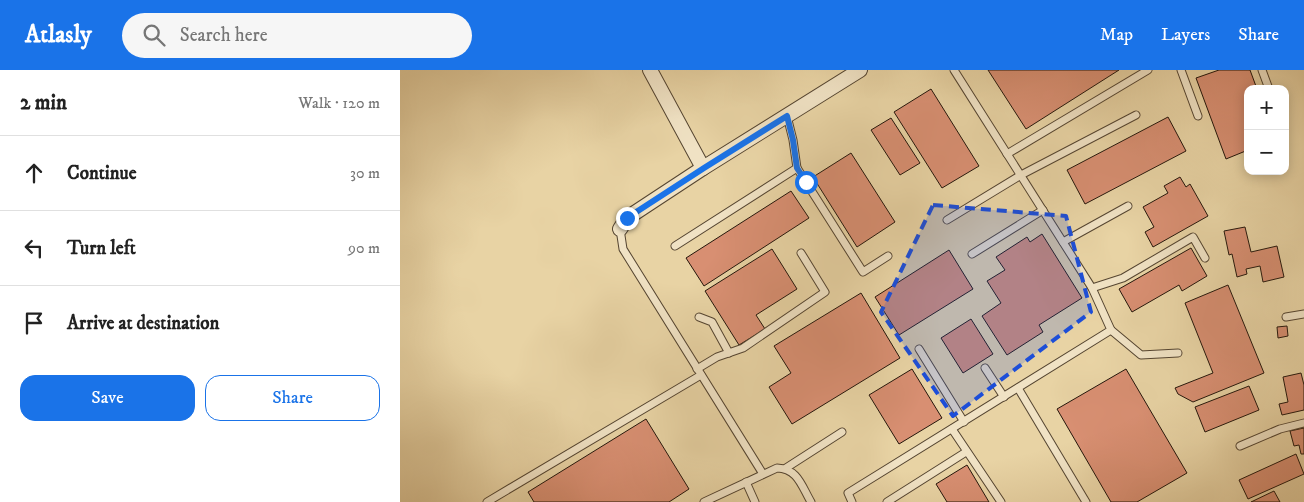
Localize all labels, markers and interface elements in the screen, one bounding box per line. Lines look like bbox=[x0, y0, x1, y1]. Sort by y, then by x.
search box bbox=[122, 13, 472, 58]
text: Atlasly bbox=[25, 20, 92, 50]
icon: search bbox=[140, 21, 168, 49]
text: Search here bbox=[180, 24, 268, 47]
text: Map bbox=[1100, 24, 1133, 46]
text: Layers bbox=[1161, 24, 1210, 46]
text: Share bbox=[1238, 24, 1279, 46]
map controls bbox=[1244, 85, 1289, 175]
button: + bbox=[1244, 85, 1289, 130]
text: 2 min bbox=[20, 90, 67, 116]
text: Walk · 120 m bbox=[298, 93, 380, 113]
button: − bbox=[1244, 130, 1289, 175]
icon: ahead bbox=[20, 159, 48, 187]
text: Continue bbox=[67, 162, 137, 185]
text: 30 m bbox=[350, 163, 380, 183]
route start bbox=[795, 171, 818, 194]
route end bbox=[616, 207, 639, 230]
icon: left bbox=[20, 234, 48, 262]
text: Turn left bbox=[67, 237, 136, 260]
text: 90 m bbox=[348, 238, 380, 258]
icon: arrive bbox=[20, 309, 48, 337]
text: Arrive at destination bbox=[67, 312, 219, 335]
button: Save bbox=[20, 375, 195, 421]
button: Share bbox=[205, 375, 380, 421]

